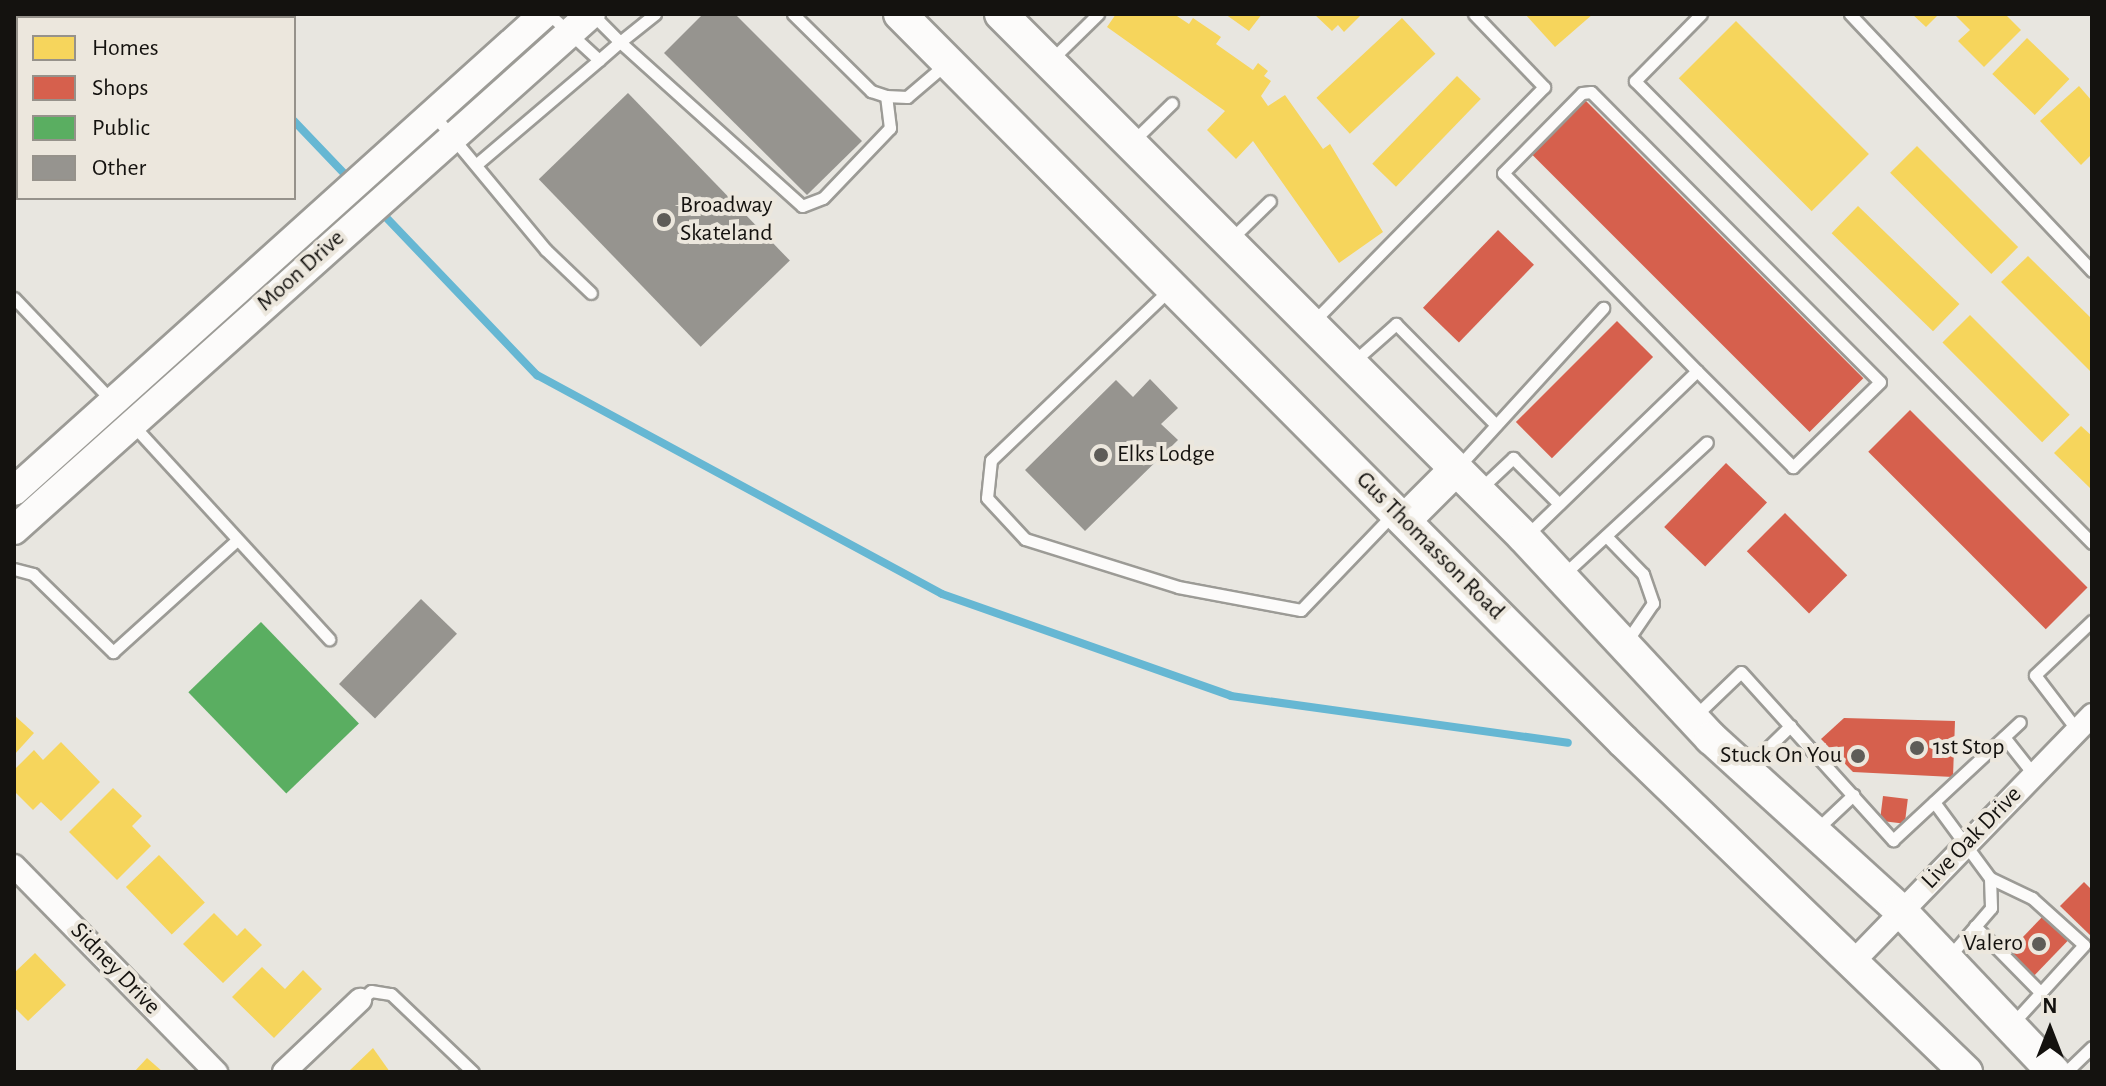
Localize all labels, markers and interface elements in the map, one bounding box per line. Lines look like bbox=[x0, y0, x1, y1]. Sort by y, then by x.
legend bbox=[16, 16, 296, 200]
text: Homes bbox=[92, 36, 159, 60]
text: Shops bbox=[92, 76, 148, 100]
text: Public bbox=[92, 116, 150, 140]
text: Other bbox=[92, 156, 146, 180]
place label: Broadway Skateland bbox=[680, 192, 773, 248]
marker: Broadway Skateland bbox=[655, 211, 673, 229]
street label: Moon Drive bbox=[251, 224, 351, 318]
place label: Elks Lodge bbox=[1117, 441, 1215, 469]
marker: Elks Lodge bbox=[1092, 446, 1110, 464]
street label: Gus Thomasson Road bbox=[1350, 466, 1510, 626]
place label: 1st Stop bbox=[1933, 734, 2004, 762]
marker: 1st Stop bbox=[1908, 739, 1926, 757]
place label: Stuck On You bbox=[1720, 742, 1842, 770]
marker: Stuck On You bbox=[1849, 747, 1867, 765]
street label: Live Oak Drive bbox=[1916, 781, 2028, 895]
street label: Sidney Drive bbox=[64, 917, 166, 1021]
place label: Valero bbox=[1963, 930, 2023, 958]
marker: Valero bbox=[2030, 935, 2048, 953]
north arrow bbox=[2010, 990, 2090, 1070]
text: N bbox=[2042, 995, 2058, 1017]

